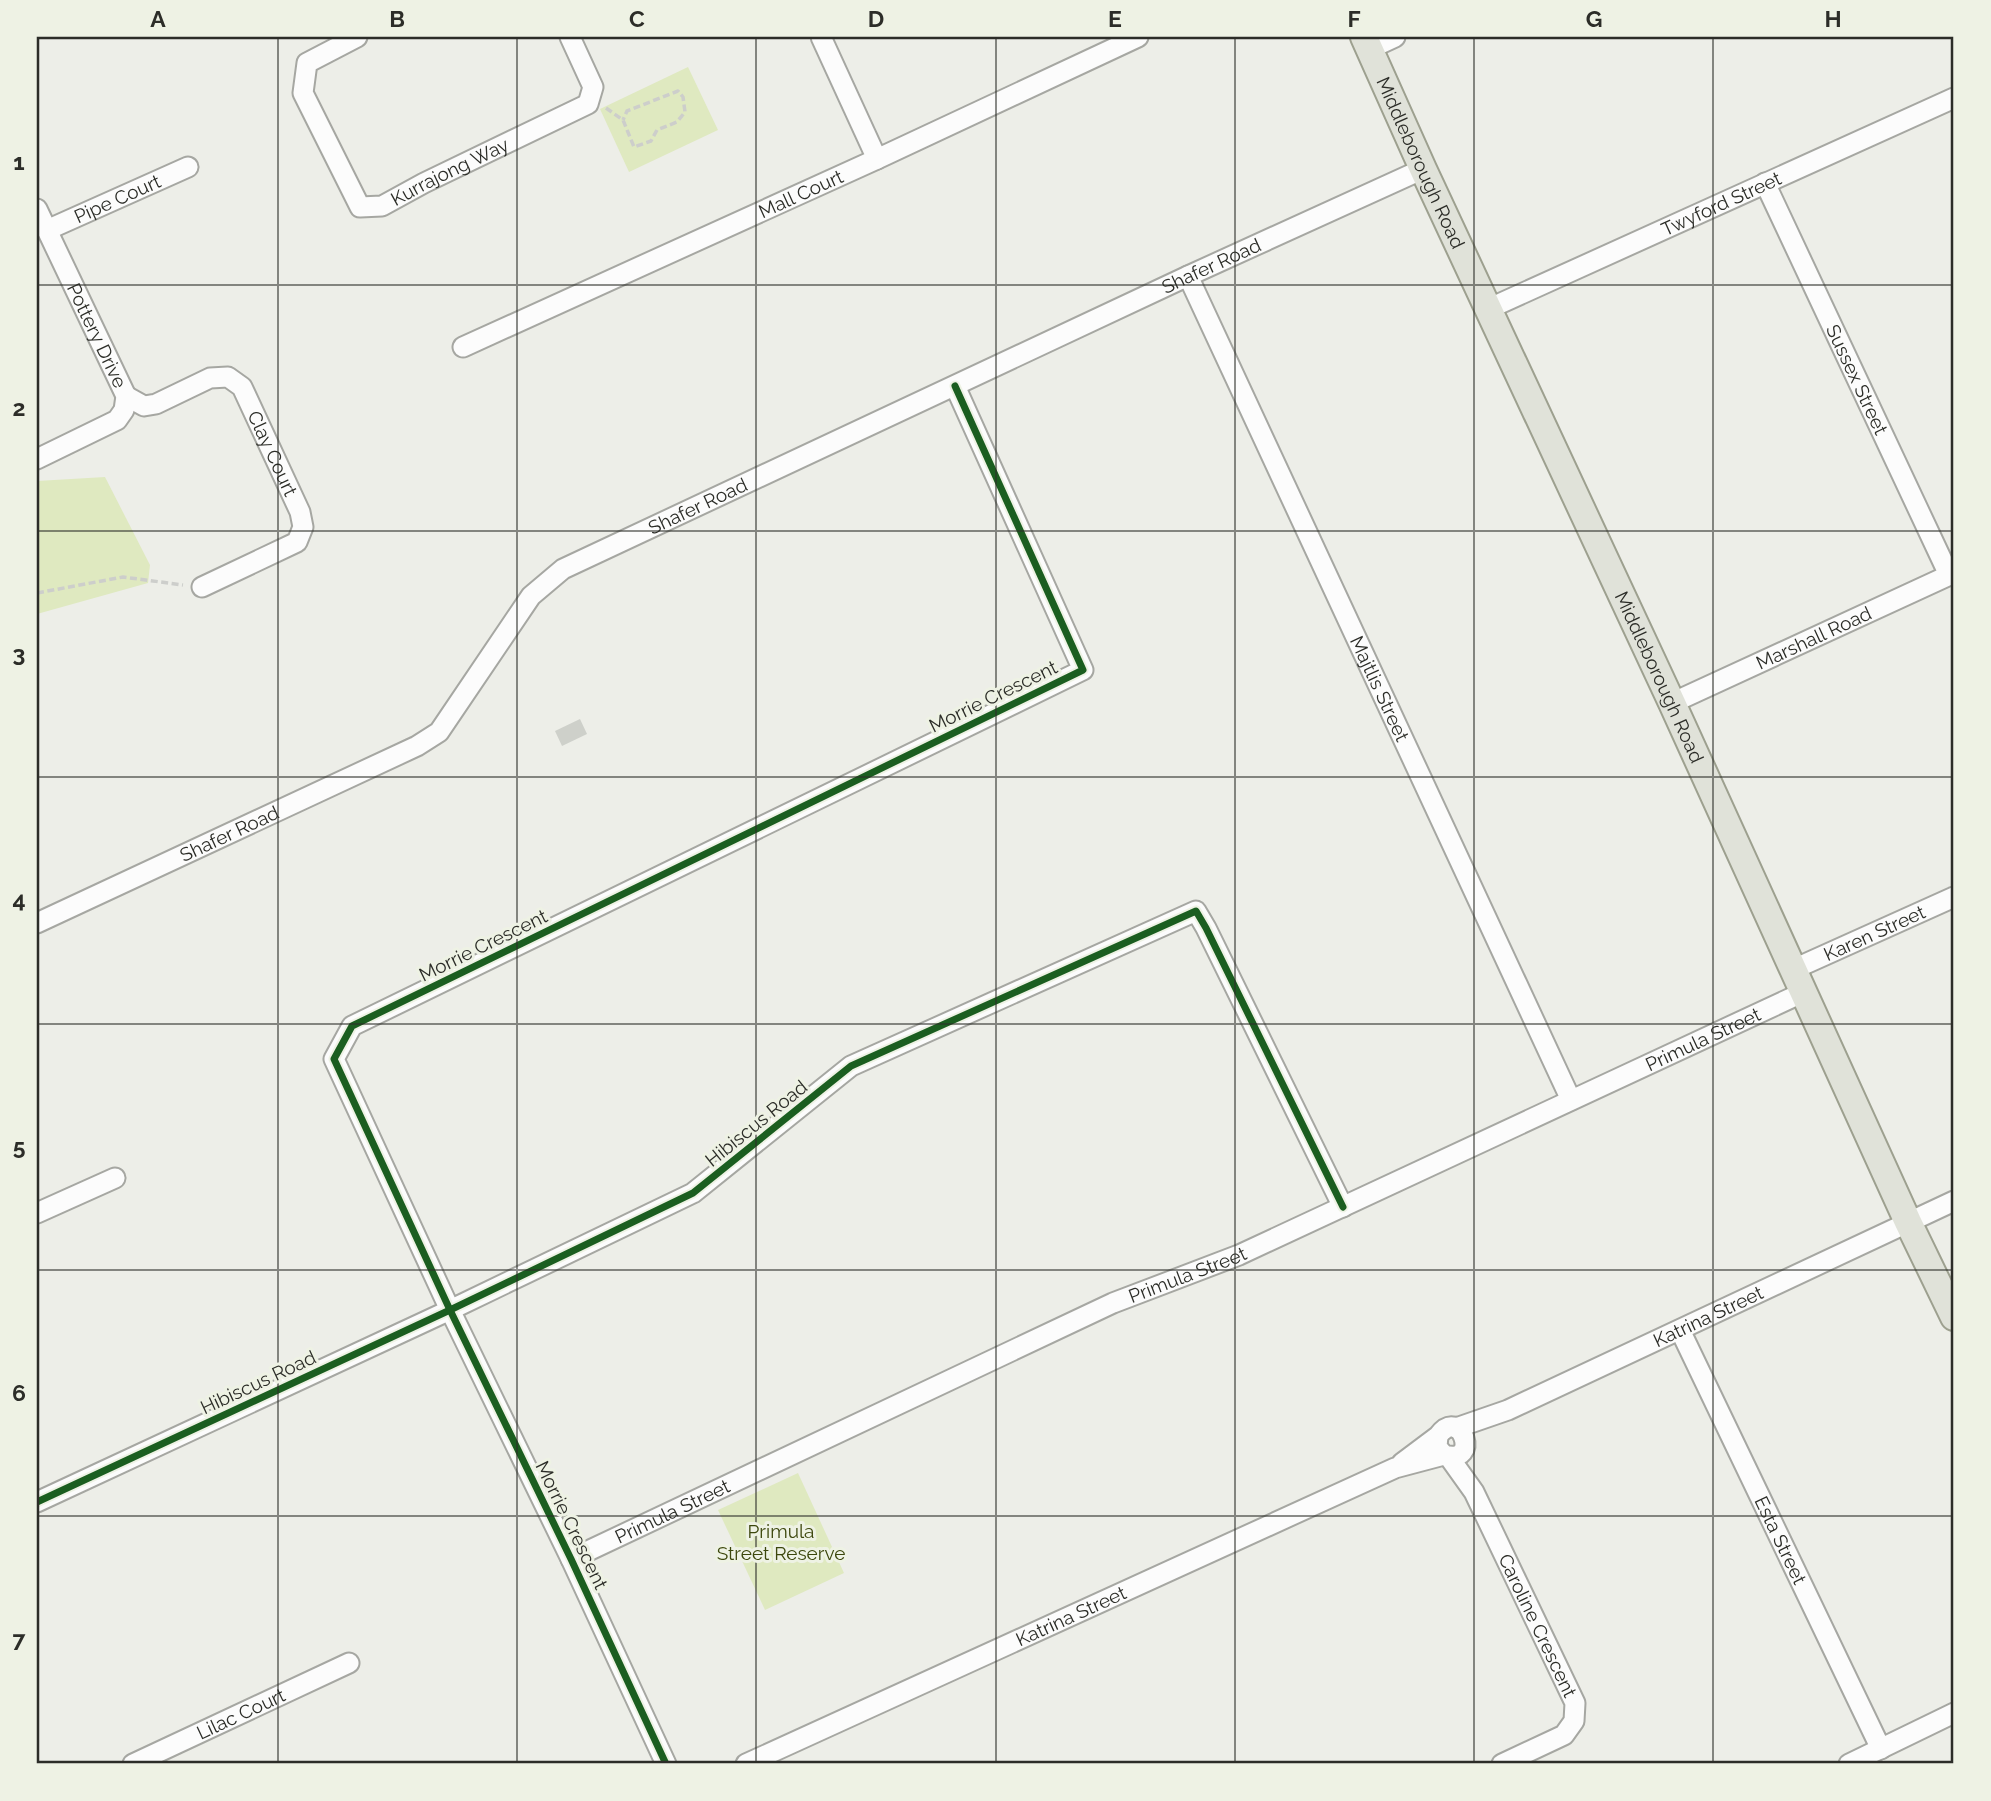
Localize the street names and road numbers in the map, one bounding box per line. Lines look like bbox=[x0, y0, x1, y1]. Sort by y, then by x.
street label: Middleborough Road bbox=[1372, 74, 1470, 252]
street label: Kurrajong Way bbox=[387, 133, 512, 210]
street label: Mall Court bbox=[755, 165, 847, 222]
street label: Twyford Street bbox=[1658, 167, 1785, 240]
street label: Pipe Court bbox=[71, 169, 165, 227]
street label: Shafer Road bbox=[1158, 233, 1264, 298]
street label: Pottery Drive bbox=[63, 280, 131, 391]
street label: Sussex Street bbox=[1822, 321, 1893, 439]
street label: Clay Court bbox=[243, 407, 302, 500]
street label: Shafer Road bbox=[645, 473, 751, 539]
street label: Middleborough Road bbox=[1611, 588, 1709, 766]
street label: Marshall Road bbox=[1753, 602, 1875, 674]
street label: Majtlis Street bbox=[1346, 632, 1414, 745]
street label: Morrie Crescent bbox=[925, 655, 1061, 737]
street label: Shafer Road bbox=[176, 801, 282, 866]
street label: Karen Street bbox=[1820, 900, 1929, 965]
street label: Morrie Crescent bbox=[415, 904, 551, 986]
street label: Primula Street bbox=[1642, 1003, 1765, 1075]
street label: Hibiscus Road bbox=[701, 1075, 811, 1171]
street label: Primula Street bbox=[1125, 1242, 1251, 1307]
street label: Katrina Street bbox=[1650, 1281, 1767, 1351]
street label: Hibiscus Road bbox=[197, 1346, 319, 1418]
street label: Morrie Crescent bbox=[531, 1457, 613, 1593]
street label: Primula Street bbox=[611, 1474, 734, 1548]
street label: Esta Street bbox=[1750, 1492, 1812, 1588]
street label: Caroline Crescent bbox=[1494, 1550, 1582, 1701]
street label: Katrina Street bbox=[1012, 1581, 1130, 1651]
street label: Lilac Court bbox=[193, 1683, 289, 1744]

